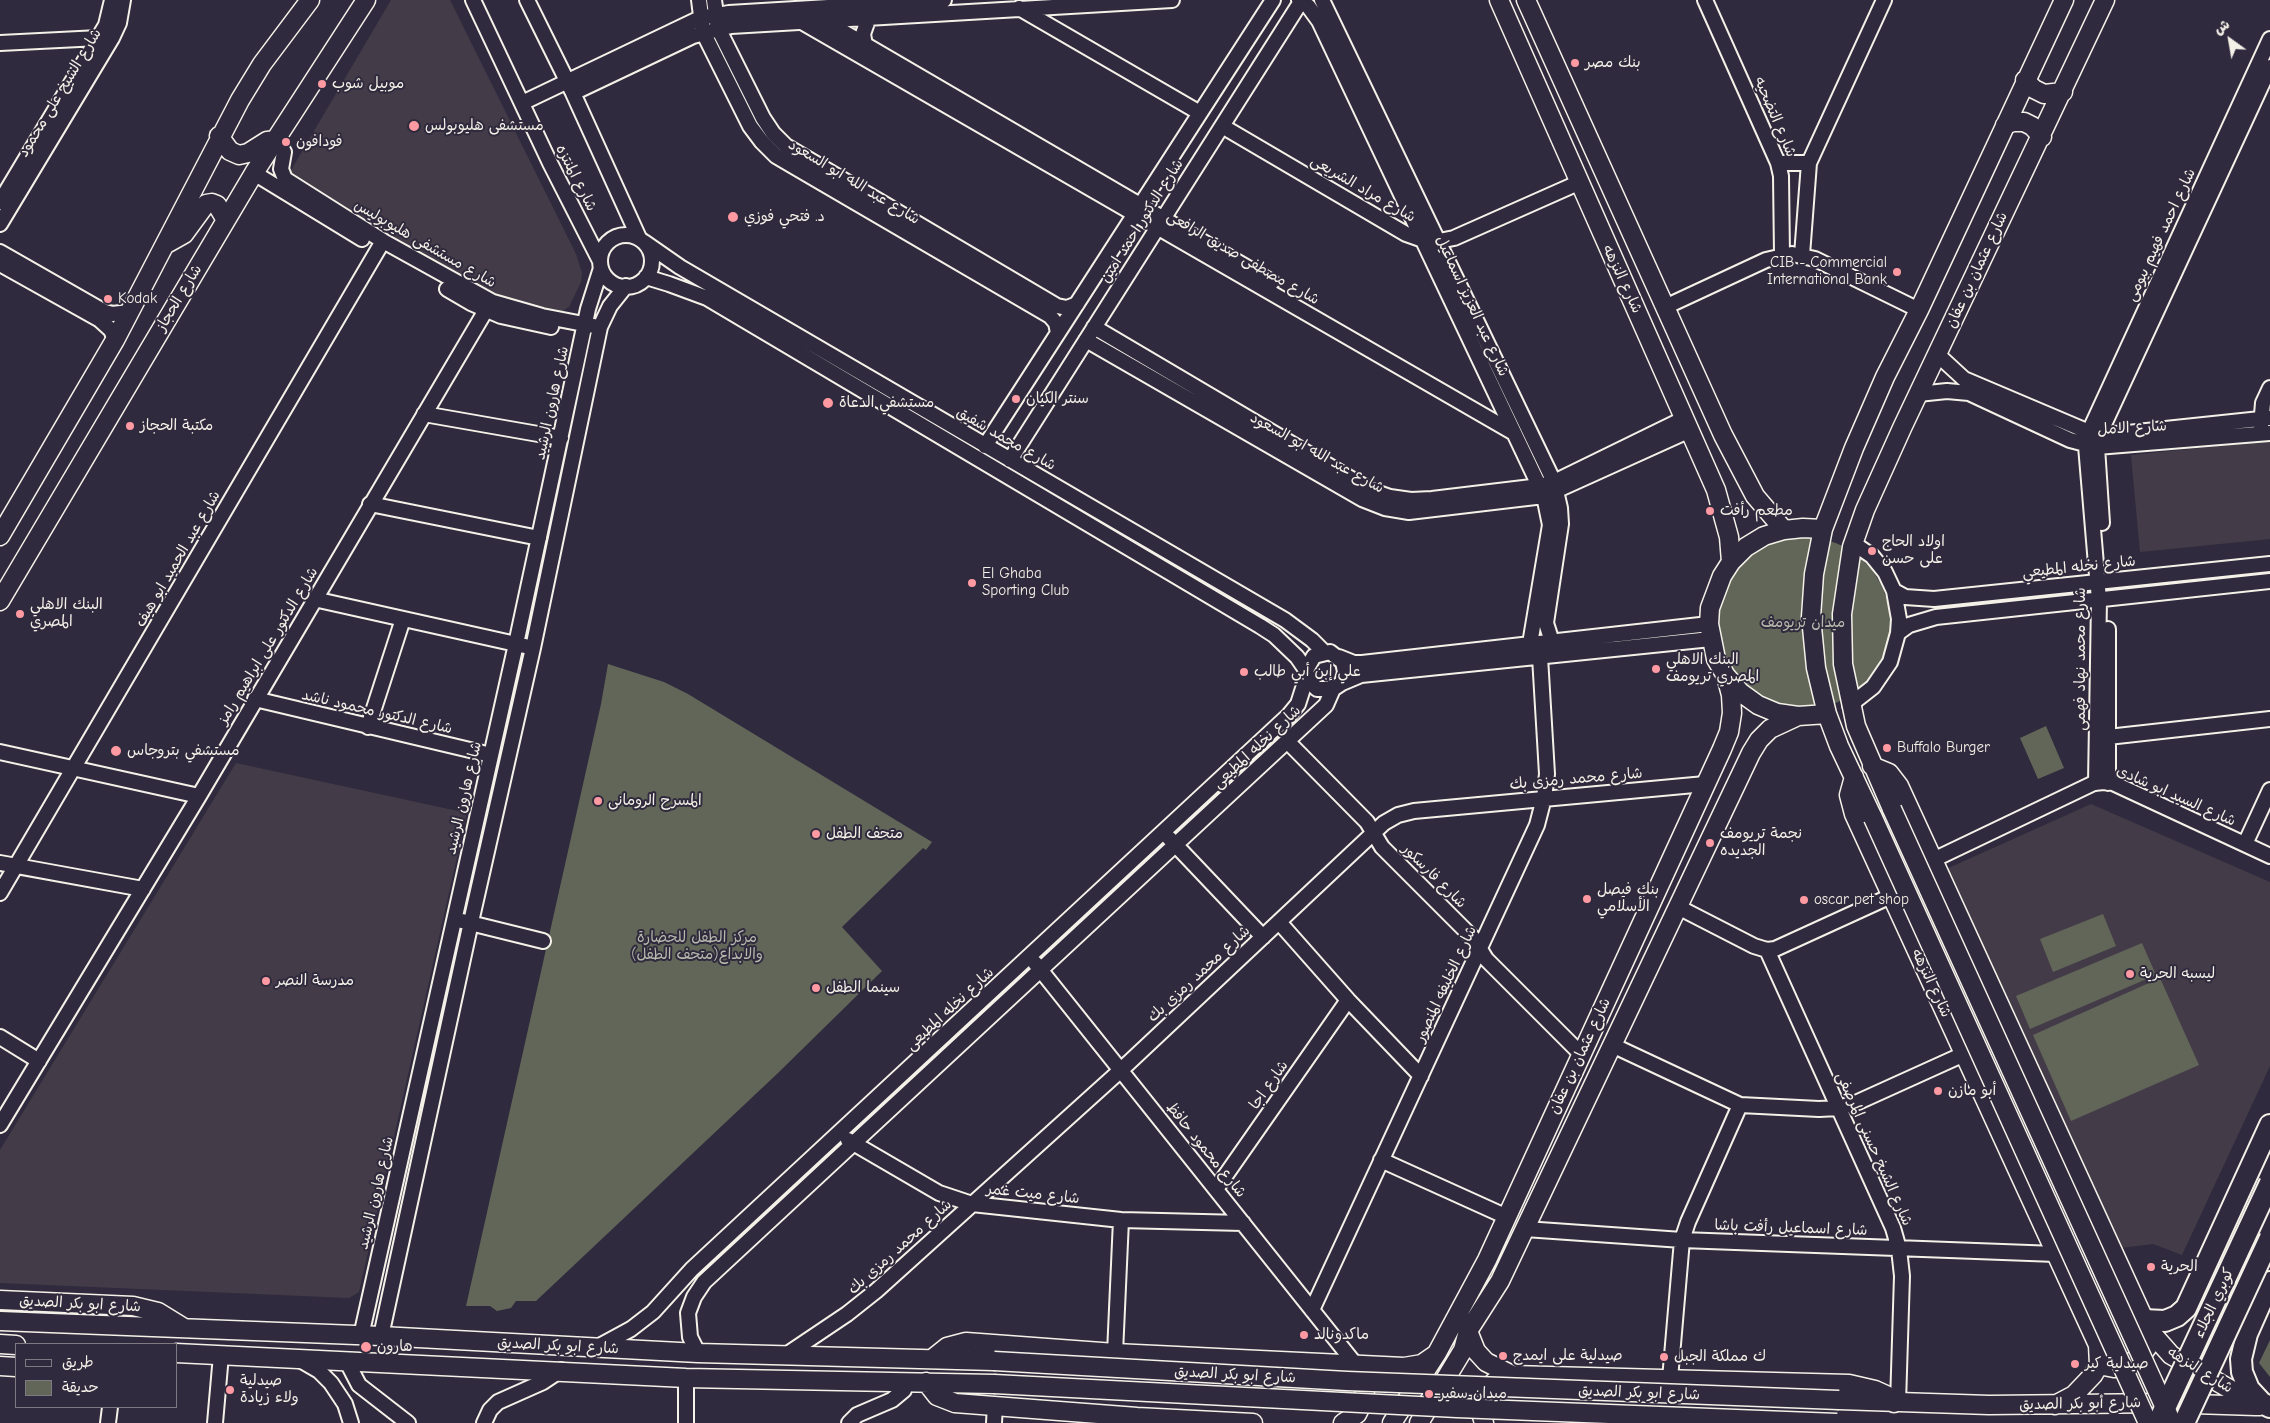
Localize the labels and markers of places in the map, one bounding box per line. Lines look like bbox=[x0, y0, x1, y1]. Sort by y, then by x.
place label: بنك مصر bbox=[1585, 54, 1641, 72]
marker: بنك مصر bbox=[1569, 57, 1581, 69]
place label: موبيل شوب bbox=[332, 75, 404, 93]
marker: موبيل شوب bbox=[316, 78, 328, 90]
place label: مستشفى هليوبولس bbox=[425, 117, 544, 135]
marker: مستشفى هليوبولس bbox=[407, 119, 421, 133]
place label: فودافون bbox=[296, 133, 343, 151]
marker: فودافون bbox=[280, 136, 292, 148]
place label: د. فتحي فوزي bbox=[744, 208, 825, 226]
marker: د. فتحي فوزي bbox=[726, 210, 740, 224]
place label: CIB - Commercial International Bank bbox=[1767, 254, 1887, 289]
marker: CIB - Commercial International Bank bbox=[1891, 266, 1903, 278]
place label: Kodak bbox=[118, 290, 157, 308]
marker: Kodak bbox=[102, 293, 114, 305]
place label: سنتر الكيان bbox=[1026, 390, 1089, 408]
marker: سنتر الكيان bbox=[1010, 393, 1022, 405]
place label: مستشفي الدعاة bbox=[839, 394, 934, 412]
marker: مستشفي الدعاة bbox=[821, 396, 835, 410]
place label: مكتبة الحجاز bbox=[140, 417, 213, 435]
marker: مكتبة الحجاز bbox=[124, 420, 136, 432]
place label: مطعم رأفت bbox=[1720, 502, 1793, 520]
marker: مطعم رأفت bbox=[1704, 505, 1716, 517]
place label: اولاد الحاج على حسن bbox=[1882, 533, 1945, 568]
marker: اولاد الحاج على حسن bbox=[1866, 545, 1878, 557]
place label: El Ghaba Sporting Club bbox=[982, 565, 1069, 600]
marker: El Ghaba Sporting Club bbox=[966, 577, 978, 589]
place label: البنك الاهلي المصري bbox=[30, 596, 103, 631]
marker: البنك الاهلي المصري bbox=[14, 608, 26, 620]
place label: البنك الاهلي المصري تريومف bbox=[1666, 651, 1759, 686]
place label: علي إبن أبي طالب bbox=[1254, 663, 1361, 681]
marker: البنك الاهلي المصري تريومف bbox=[1650, 663, 1662, 675]
marker: علي إبن أبي طالب bbox=[1238, 666, 1250, 678]
place label: Buffalo Burger bbox=[1897, 739, 1990, 757]
place label: مستشفي بتروجاس bbox=[127, 742, 240, 760]
marker: Buffalo Burger bbox=[1881, 742, 1893, 754]
marker: مستشفي بتروجاس bbox=[109, 744, 123, 758]
place label: المسرح الرومانى bbox=[608, 792, 702, 810]
marker: المسرح الرومانى bbox=[592, 795, 604, 807]
place label: متحف الطفل bbox=[826, 825, 903, 843]
place label: نجمة تريومف الجديده bbox=[1720, 825, 1802, 860]
marker: متحف الطفل bbox=[810, 828, 822, 840]
marker: نجمة تريومف الجديده bbox=[1704, 837, 1716, 849]
place label: بنك فيصل الأسلامي bbox=[1597, 881, 1659, 916]
place label: oscar pet shop bbox=[1814, 891, 1909, 909]
marker: بنك فيصل الأسلامي bbox=[1581, 893, 1593, 905]
marker: oscar pet shop bbox=[1798, 894, 1810, 906]
place label: ليسبه الحرية bbox=[2140, 965, 2215, 983]
marker: ليسبه الحرية bbox=[2124, 968, 2136, 980]
place label: مدرسة النصر bbox=[276, 972, 354, 990]
marker: مدرسة النصر bbox=[260, 975, 272, 987]
place label: سينما الطفل bbox=[826, 979, 900, 997]
marker: سينما الطفل bbox=[810, 982, 822, 994]
place label: أبو مازن bbox=[1948, 1082, 1996, 1100]
marker: أبو مازن bbox=[1932, 1085, 1944, 1097]
place label: الحرية bbox=[2161, 1258, 2198, 1276]
marker: الحرية bbox=[2145, 1261, 2157, 1273]
place label: ماكدونالد bbox=[1314, 1326, 1369, 1344]
marker: ماكدونالد bbox=[1298, 1329, 1310, 1341]
place label: هارون bbox=[377, 1338, 412, 1356]
marker: هارون bbox=[359, 1340, 373, 1354]
place label: صيدلية على ايمدج bbox=[1513, 1347, 1623, 1365]
place label: ك مملكة الجبل bbox=[1674, 1348, 1766, 1366]
marker: صيدلية على ايمدج bbox=[1497, 1350, 1509, 1362]
marker: ك مملكة الجبل bbox=[1658, 1351, 1670, 1363]
place label: صيدلية كير bbox=[2085, 1355, 2149, 1373]
marker: صيدلية كير bbox=[2069, 1358, 2081, 1370]
place label: صيدلية ولاء زيادة bbox=[240, 1372, 299, 1407]
marker: صيدلية ولاء زيادة bbox=[224, 1384, 236, 1396]
place label: ميدان سفير bbox=[1439, 1385, 1507, 1403]
marker: ميدان سفير bbox=[1423, 1388, 1435, 1400]

